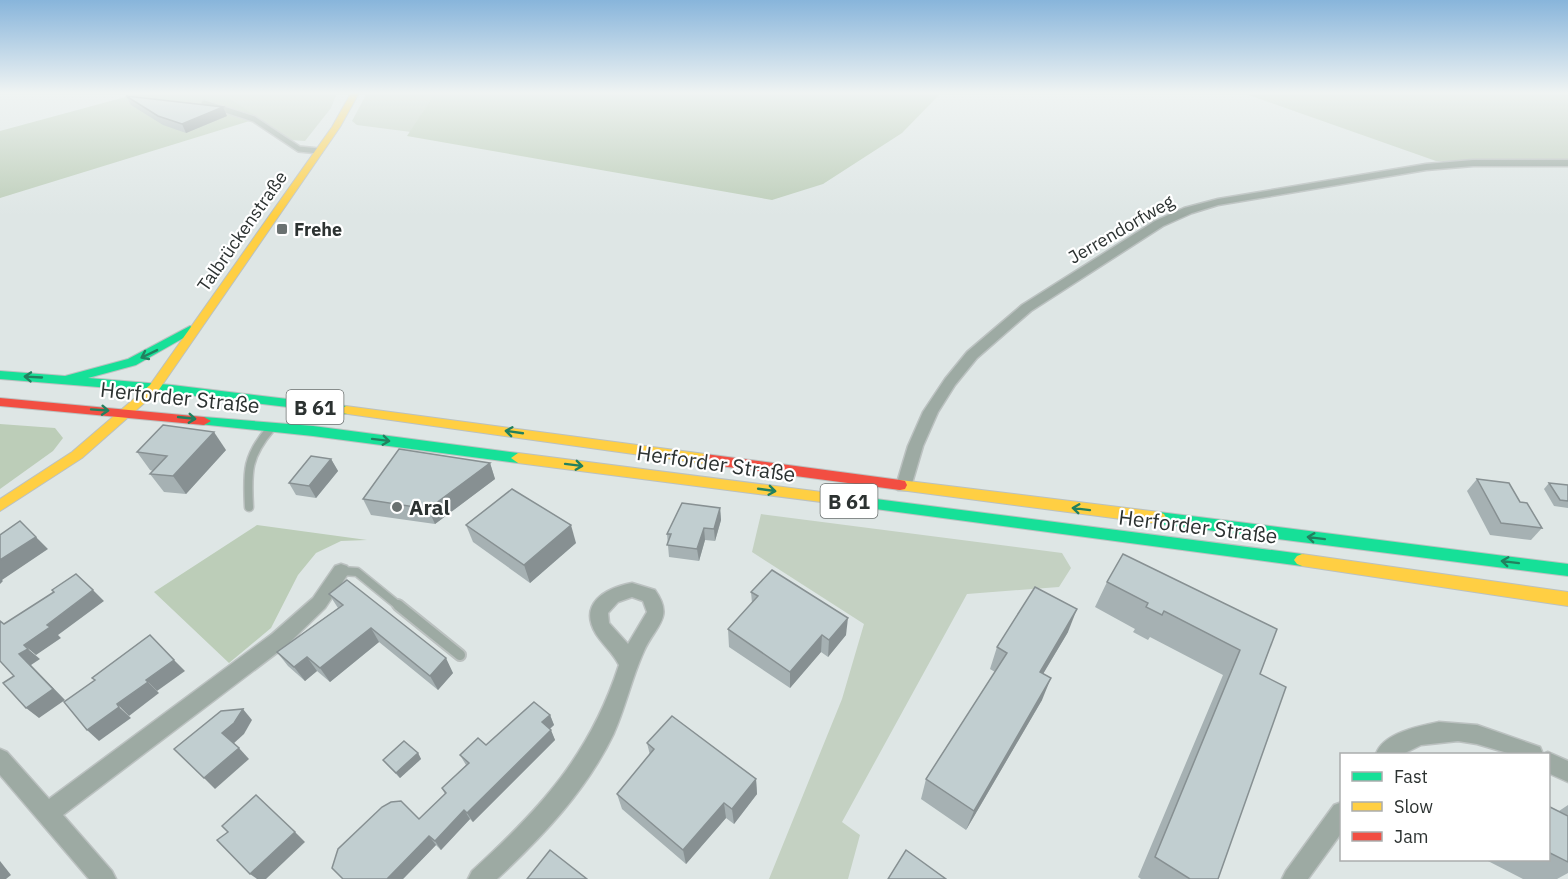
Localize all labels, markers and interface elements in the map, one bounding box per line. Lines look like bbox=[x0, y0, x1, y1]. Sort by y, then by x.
street label: Talbrückenstraße bbox=[192, 166, 292, 296]
street label: Jerrendorfweg bbox=[1064, 189, 1178, 269]
place label: Frehe bbox=[294, 218, 342, 241]
marker: Frehe bbox=[275, 222, 289, 236]
one-way arrow bbox=[141, 348, 158, 360]
one-way arrow bbox=[23, 372, 43, 383]
street label: Herforder Straße bbox=[99, 375, 261, 419]
road number: B 61 bbox=[286, 390, 344, 424]
one-way arrow bbox=[90, 404, 110, 415]
one-way arrow bbox=[177, 413, 196, 424]
one-way arrow bbox=[504, 426, 524, 437]
one-way arrow bbox=[370, 435, 390, 446]
street label: Herforder Straße bbox=[635, 438, 797, 488]
one-way arrow bbox=[564, 460, 584, 471]
road number: B 61 bbox=[820, 484, 878, 518]
one-way arrow bbox=[757, 485, 777, 496]
place label: Aral bbox=[409, 493, 450, 521]
marker: Aral bbox=[390, 500, 404, 514]
street label: Herforder Straße bbox=[1117, 502, 1279, 550]
one-way arrow bbox=[1072, 503, 1092, 514]
one-way arrow bbox=[1307, 532, 1327, 543]
one-way arrow bbox=[1501, 557, 1520, 568]
legend bbox=[1340, 753, 1550, 861]
text: Fast bbox=[1394, 765, 1428, 788]
text: Slow bbox=[1394, 795, 1433, 818]
text: Jam bbox=[1394, 825, 1429, 848]

